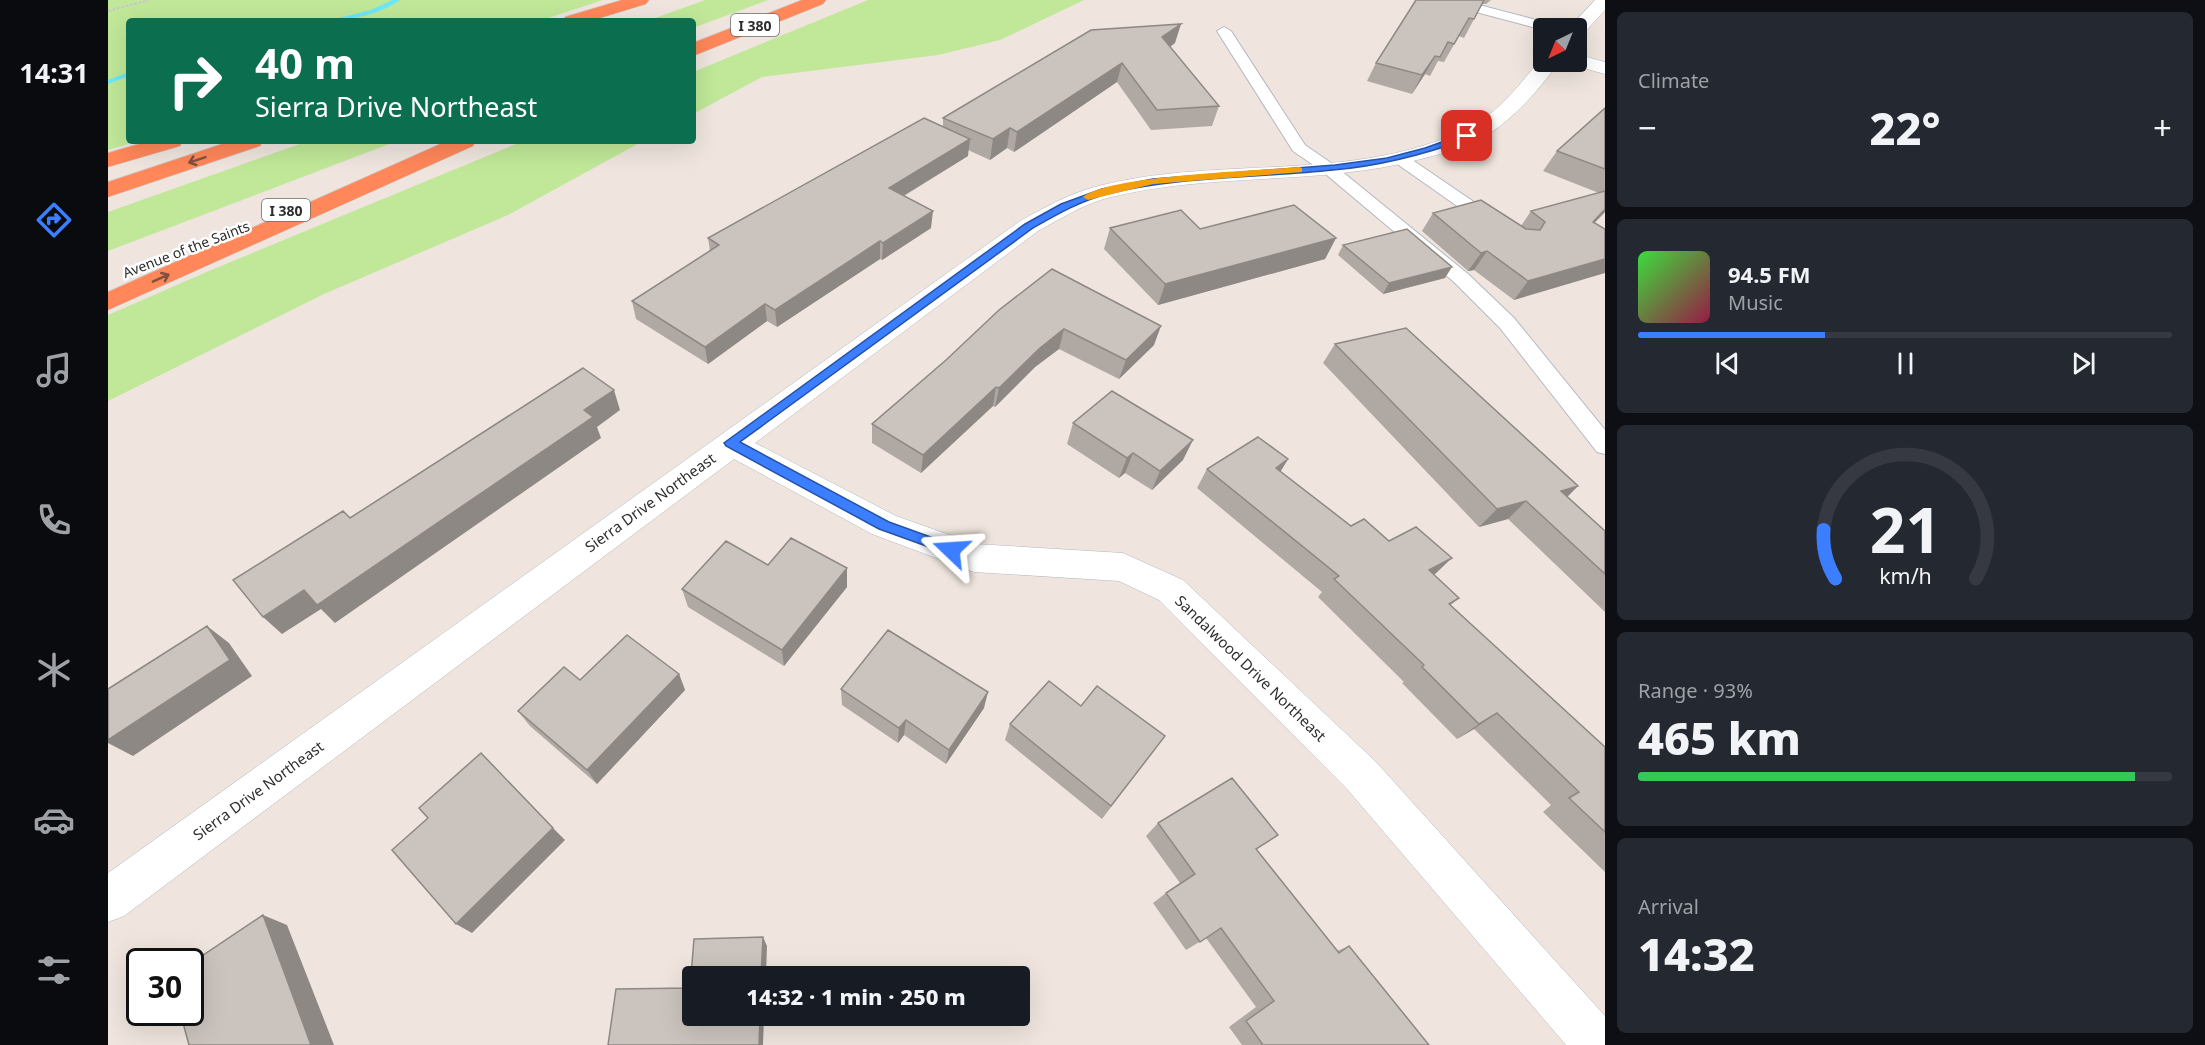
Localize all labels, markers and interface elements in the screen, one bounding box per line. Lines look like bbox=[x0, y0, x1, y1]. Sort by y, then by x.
road number: I 380 bbox=[731, 14, 779, 36]
north arrow bbox=[1533, 18, 1587, 72]
map controls bbox=[1533, 18, 1587, 72]
text: 40 m bbox=[255, 34, 355, 91]
icon: right bbox=[156, 42, 234, 120]
text: 14:31 bbox=[19, 54, 89, 91]
text: Climate bbox=[1638, 67, 1709, 94]
text: Sierra Drive Northeast bbox=[255, 88, 537, 125]
text: 22° bbox=[1869, 97, 1941, 158]
text: − bbox=[1638, 105, 1657, 150]
text: + bbox=[2153, 105, 2172, 150]
pin bbox=[1441, 110, 1492, 161]
icon: arrive bbox=[1450, 119, 1483, 152]
one-way arrow bbox=[188, 155, 207, 166]
icon: directions bbox=[33, 199, 75, 241]
road number: I 380 bbox=[262, 199, 310, 221]
street label: Avenue of the Saints bbox=[120, 216, 252, 282]
text: 94.5 FM bbox=[1728, 259, 1810, 289]
one-way arrow bbox=[152, 272, 170, 283]
text: Music bbox=[1728, 289, 1783, 316]
icon: previous bbox=[1711, 347, 1744, 380]
icon: pause bbox=[1889, 347, 1922, 380]
icon: next bbox=[2067, 347, 2100, 380]
icon: music bbox=[33, 349, 75, 391]
street label: Sierra Drive Northeast bbox=[581, 447, 720, 556]
text: 21 bbox=[1869, 487, 1941, 572]
icon: phone bbox=[33, 499, 75, 541]
position arrow bbox=[919, 518, 983, 582]
text: km/h bbox=[1879, 562, 1931, 591]
street label: Sandalwood Drive Northeast bbox=[1171, 591, 1331, 746]
icon: climate bbox=[33, 649, 75, 691]
text: Range · 93% bbox=[1638, 677, 1753, 704]
text: 465 km bbox=[1638, 707, 1801, 768]
street label: Sierra Drive Northeast bbox=[189, 735, 328, 844]
icon: car bbox=[33, 799, 75, 841]
text: Arrival bbox=[1638, 893, 1699, 920]
text: 14:32 bbox=[1638, 923, 1755, 984]
speed limit sign: 30 bbox=[126, 948, 204, 1026]
icon: filters bbox=[33, 949, 75, 991]
text: 14:32 · 1 min · 250 m bbox=[746, 981, 966, 1011]

